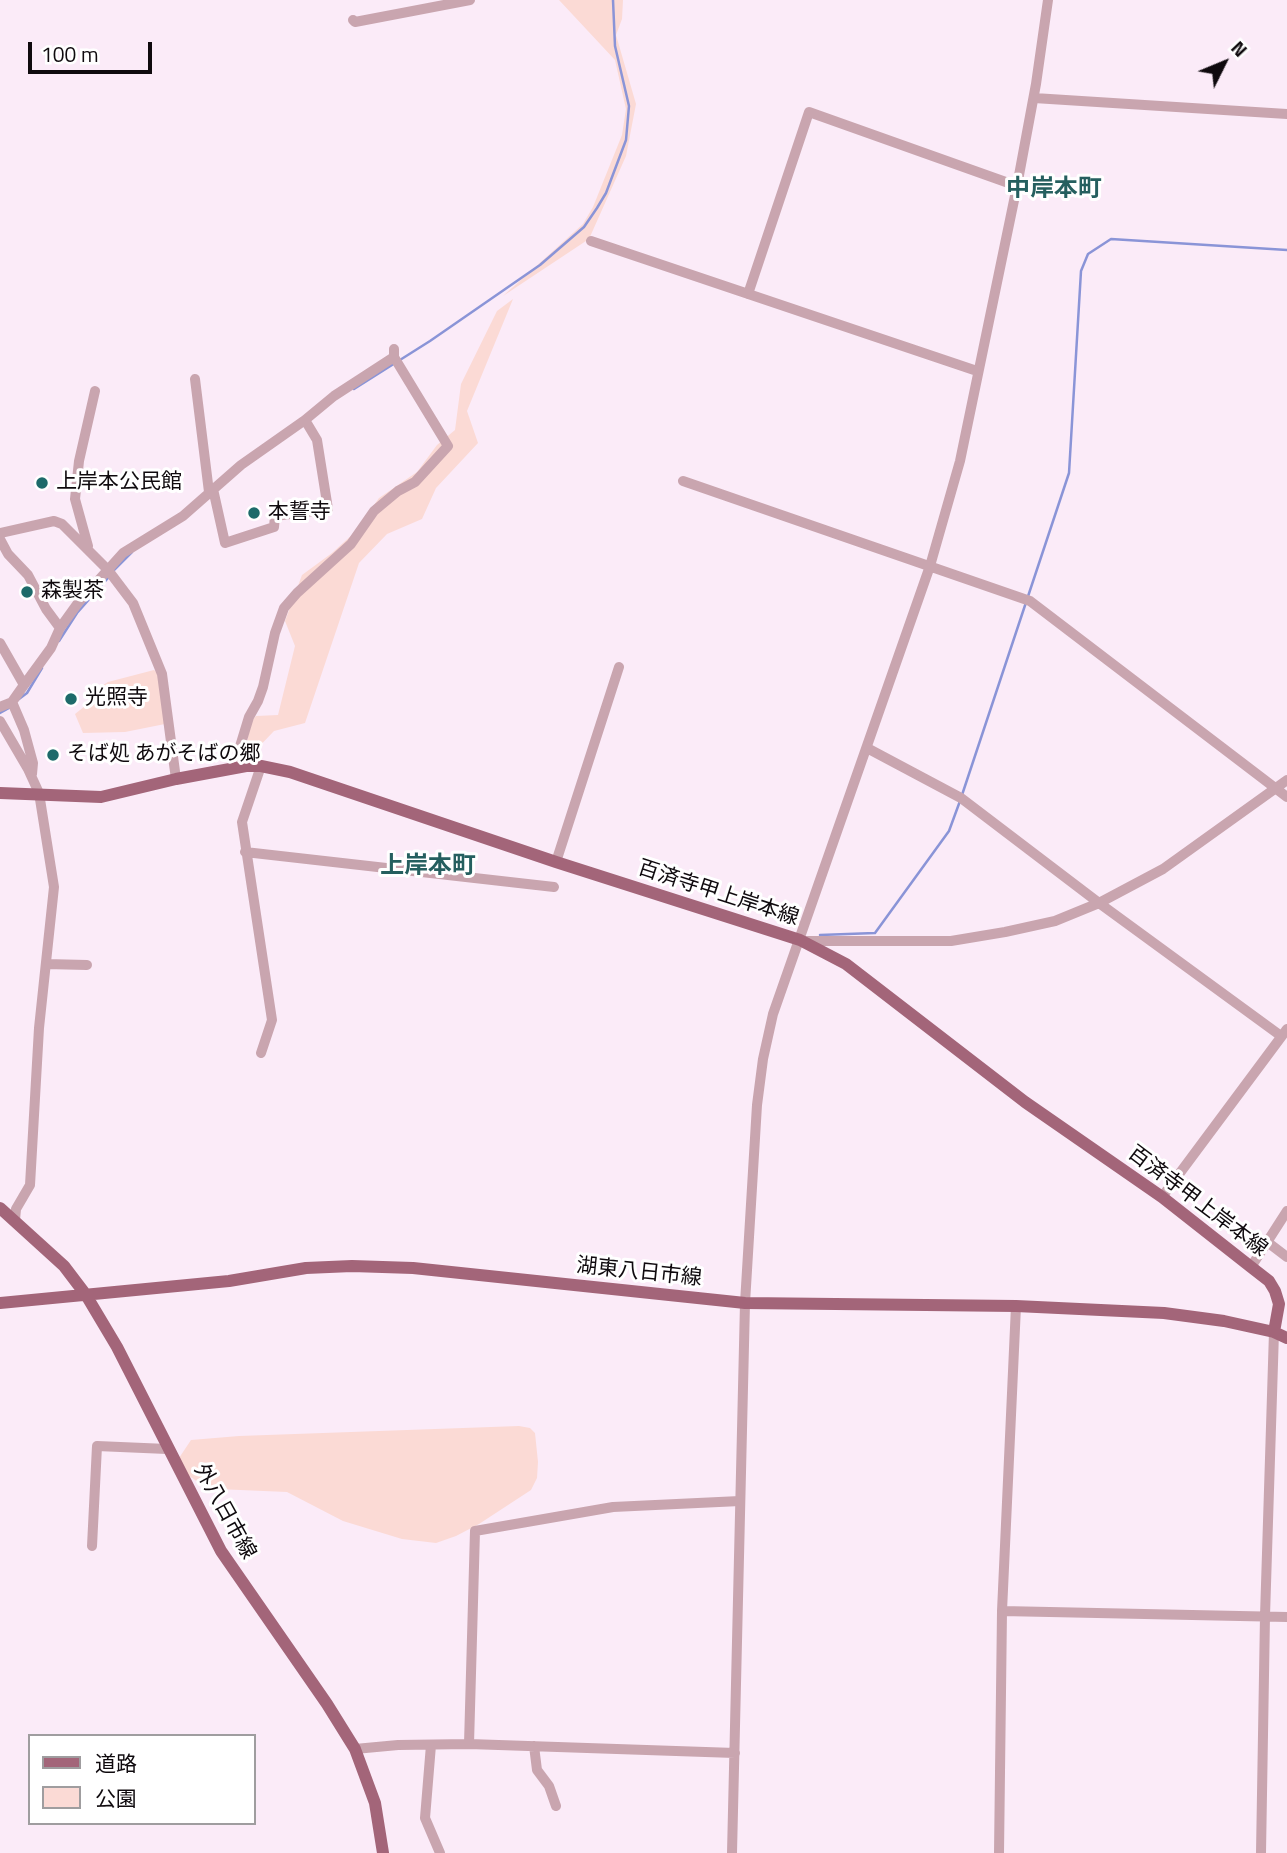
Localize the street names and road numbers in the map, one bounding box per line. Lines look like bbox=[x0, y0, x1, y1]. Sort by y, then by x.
street label: 百済寺甲上岸本線 bbox=[634, 856, 802, 932]
street label: 百済寺甲上岸本線 bbox=[1122, 1141, 1272, 1263]
street label: 湖東八日市線 bbox=[575, 1254, 703, 1292]
street label: 外八日市線 bbox=[188, 1460, 260, 1564]

